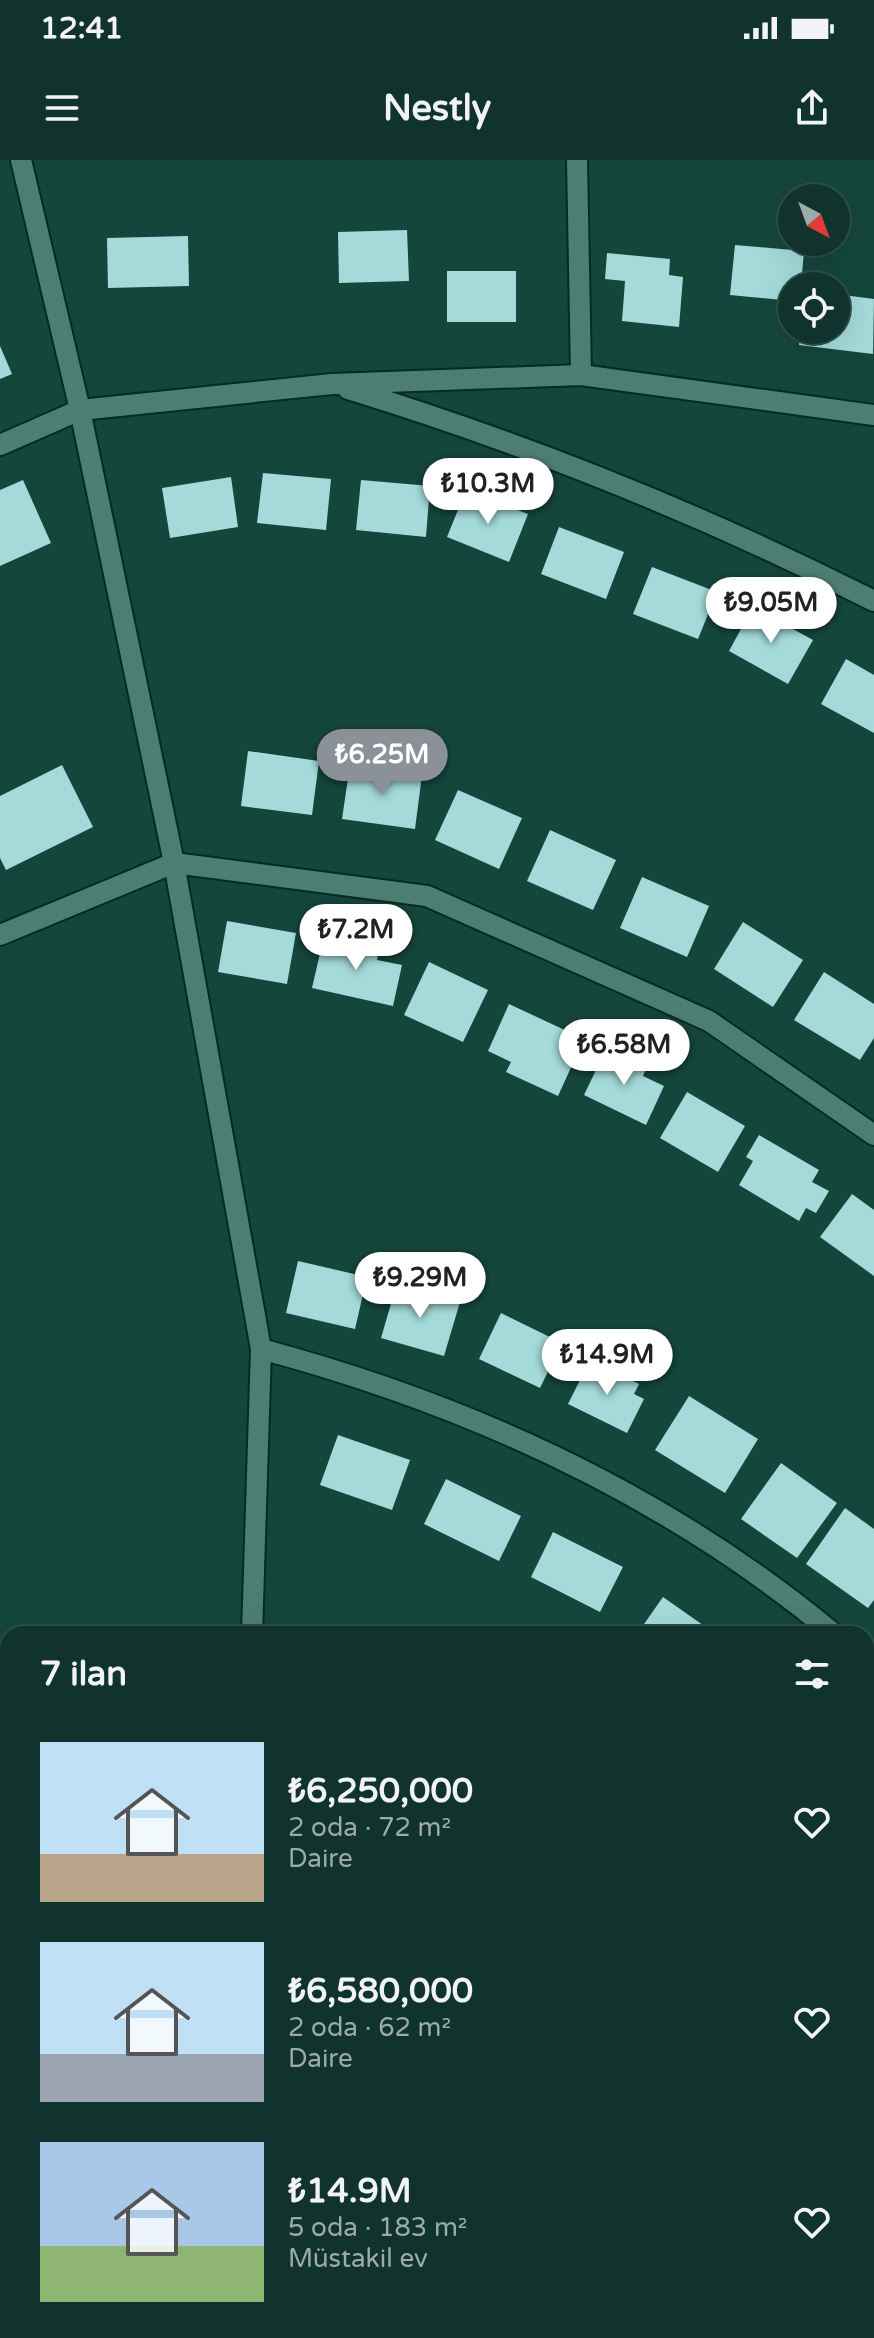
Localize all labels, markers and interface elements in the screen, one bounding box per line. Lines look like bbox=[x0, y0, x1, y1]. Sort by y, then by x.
text: 12:41 bbox=[40, 10, 123, 47]
icon: menu bbox=[40, 86, 84, 130]
icon: share bbox=[790, 86, 834, 130]
text: Nestly bbox=[383, 87, 491, 130]
north arrow bbox=[778, 184, 850, 256]
map controls bbox=[778, 184, 850, 344]
button: locate bbox=[778, 272, 850, 344]
pin: ₺10.3M bbox=[423, 458, 553, 526]
text: ₺10.3M bbox=[441, 468, 535, 499]
pin: ₺9.05M bbox=[706, 577, 836, 645]
text: ₺9.05M bbox=[724, 587, 818, 618]
pin: ₺6.25M bbox=[317, 729, 447, 797]
text: ₺6.25M bbox=[335, 739, 429, 770]
pin: ₺7.2M bbox=[300, 904, 412, 972]
text: ₺7.2M bbox=[318, 914, 394, 945]
pin: ₺6.58M bbox=[559, 1019, 689, 1087]
text: ₺6.58M bbox=[577, 1029, 671, 1060]
pin: ₺9.29M bbox=[355, 1252, 485, 1320]
text: ₺9.29M bbox=[373, 1262, 467, 1293]
pin: ₺14.9M bbox=[542, 1329, 672, 1397]
text: ₺14.9M bbox=[560, 1339, 654, 1370]
icon: filters bbox=[790, 1652, 834, 1696]
text: 7 ilan bbox=[40, 1654, 127, 1695]
text: ₺6,250,000 bbox=[288, 1771, 473, 1812]
icon: home bbox=[104, 1774, 200, 1870]
icon: heart bbox=[790, 1800, 834, 1844]
text: 2 oda · 72 m² bbox=[288, 1812, 451, 1843]
text: Daire bbox=[288, 1843, 353, 1874]
text: ₺6,580,000 bbox=[288, 1971, 473, 2012]
icon: home bbox=[104, 1974, 200, 2070]
icon: heart bbox=[790, 2000, 834, 2044]
text: 2 oda · 62 m² bbox=[288, 2012, 451, 2043]
text: Daire bbox=[288, 2043, 353, 2074]
text: ₺14.9M bbox=[288, 2171, 412, 2212]
icon: home bbox=[104, 2174, 200, 2270]
icon: heart bbox=[790, 2200, 834, 2244]
text: 5 oda · 183 m² bbox=[288, 2212, 467, 2243]
text: Müstakil ev bbox=[288, 2243, 428, 2274]

